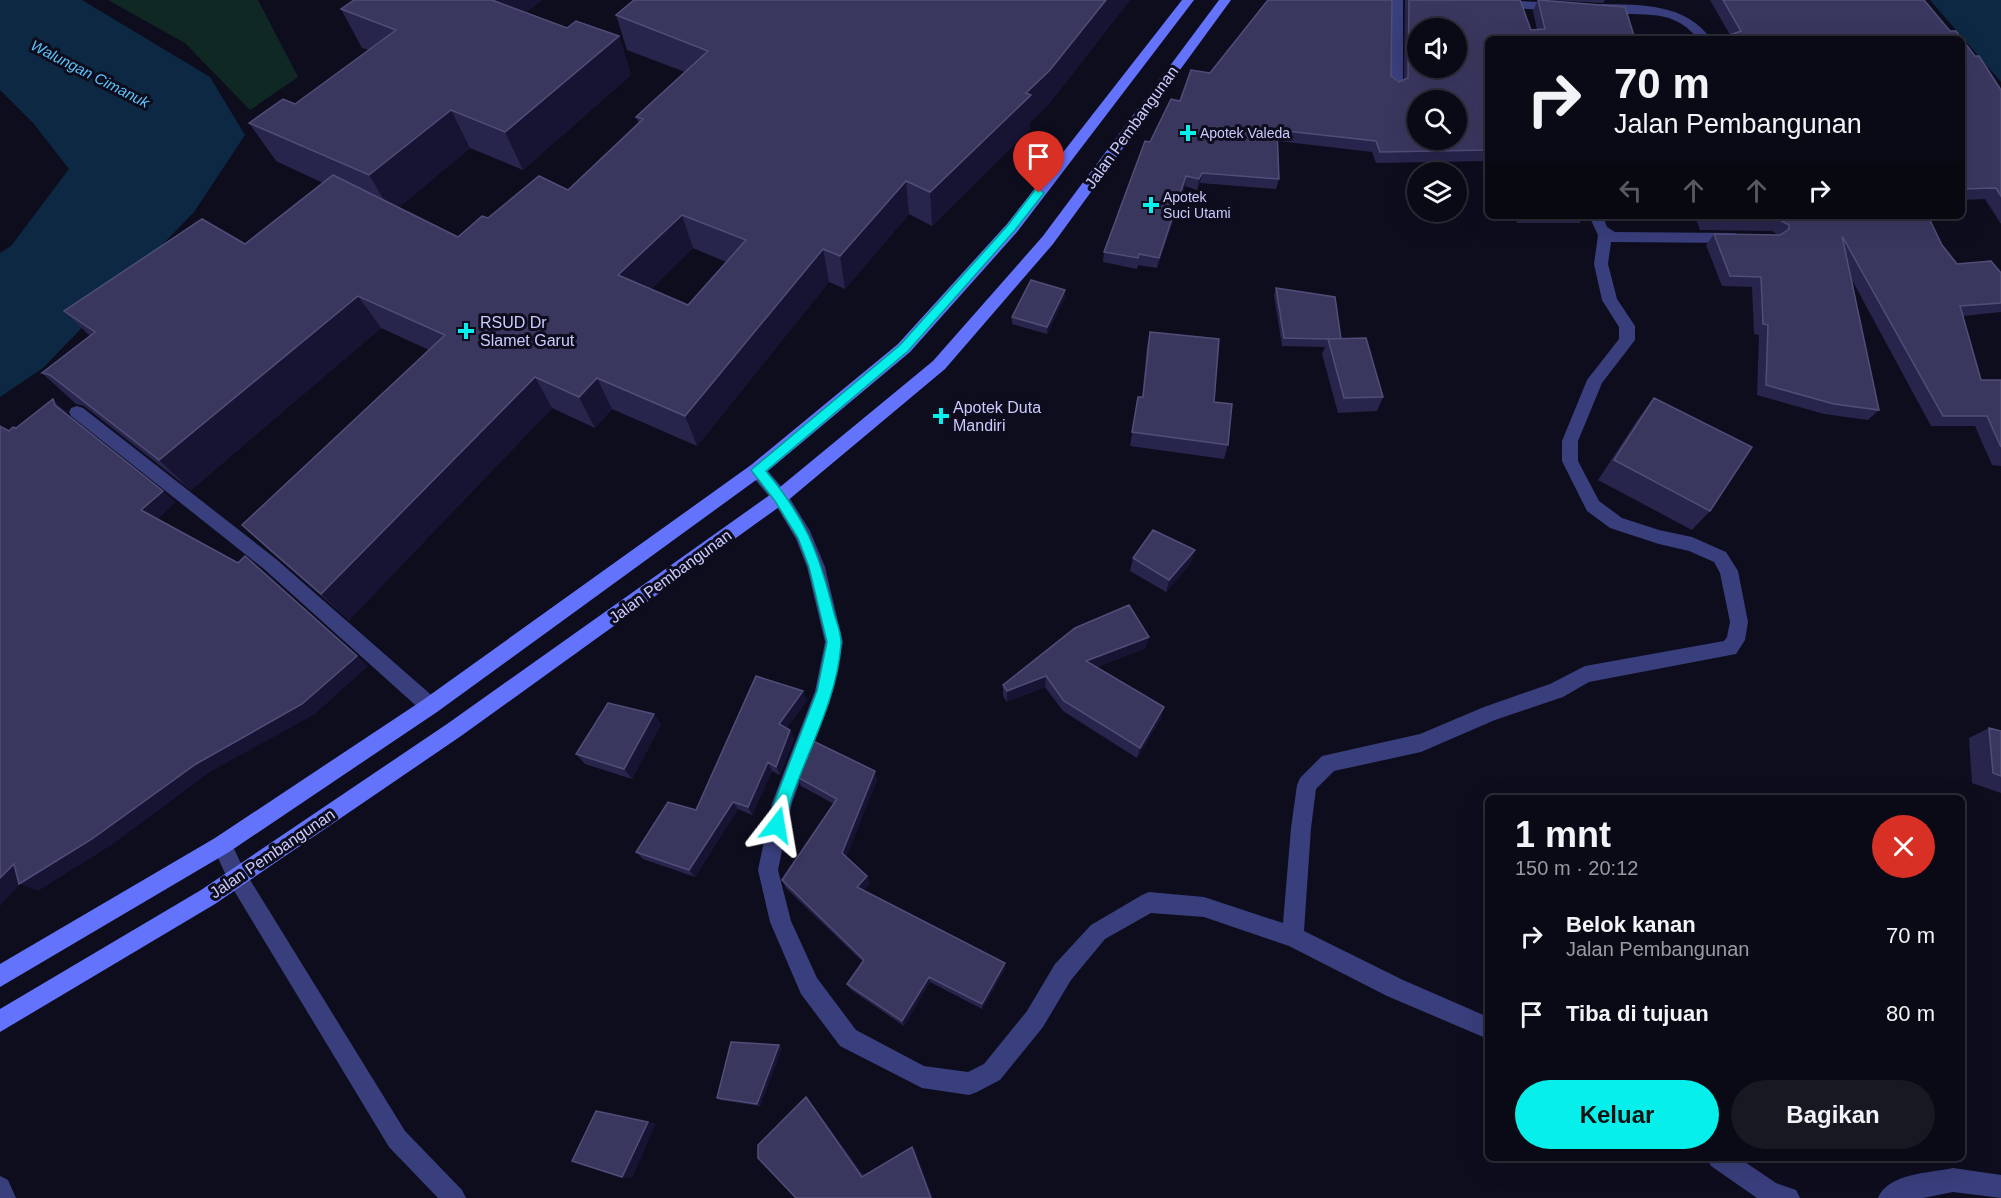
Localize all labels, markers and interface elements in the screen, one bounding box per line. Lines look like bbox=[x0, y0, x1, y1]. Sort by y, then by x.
map controls bbox=[1407, 18, 1467, 222]
button: sound bbox=[1407, 18, 1467, 78]
water label: Walungan Cimanuk bbox=[28, 36, 154, 111]
icon: right bbox=[1515, 60, 1593, 138]
text: 70 m bbox=[1614, 60, 1710, 107]
street label: Jalan Pembangunan bbox=[1081, 63, 1181, 192]
button: search bbox=[1407, 90, 1467, 150]
text: Jalan Pembangunan bbox=[1614, 109, 1862, 139]
place label: Apotek Valeda bbox=[1200, 125, 1290, 141]
marker: Apotek Valeda bbox=[1181, 126, 1195, 140]
pin bbox=[1013, 131, 1064, 193]
icon: arrive bbox=[1022, 140, 1055, 173]
button: layers bbox=[1407, 162, 1467, 222]
icon: left bbox=[1614, 174, 1647, 207]
icon: ahead bbox=[1677, 174, 1710, 207]
icon: ahead bbox=[1740, 174, 1773, 207]
icon: right bbox=[1803, 174, 1836, 207]
place label: Apotek Suci Utami bbox=[1163, 189, 1231, 221]
marker: Apotek Suci Utami bbox=[1144, 198, 1158, 212]
place label: RSUD Dr Slamet Garut bbox=[480, 314, 575, 349]
marker: RSUD Dr Slamet Garut bbox=[457, 322, 475, 340]
place label: Apotek Duta Mandiri bbox=[953, 399, 1041, 434]
marker: Apotek Duta Mandiri bbox=[934, 409, 948, 423]
street label: Jalan Pembangunan bbox=[606, 526, 735, 626]
position arrow bbox=[745, 793, 809, 857]
street label: Jalan Pembangunan bbox=[207, 805, 338, 902]
text: 1 mnt bbox=[1515, 814, 1611, 855]
button: close bbox=[1872, 815, 1935, 878]
text: 150 m · 20:12 bbox=[1515, 857, 1638, 879]
text: Belok kanan bbox=[1566, 912, 1696, 937]
icon: right bbox=[1515, 920, 1548, 953]
text: 70 m bbox=[1886, 923, 1935, 948]
text: Jalan Pembangunan bbox=[1566, 938, 1749, 960]
icon: arrive bbox=[1515, 998, 1548, 1031]
text: Tiba di tujuan bbox=[1566, 1001, 1709, 1026]
text: 80 m bbox=[1886, 1001, 1935, 1026]
button: Keluar bbox=[1515, 1080, 1719, 1149]
button: Bagikan bbox=[1731, 1080, 1935, 1149]

